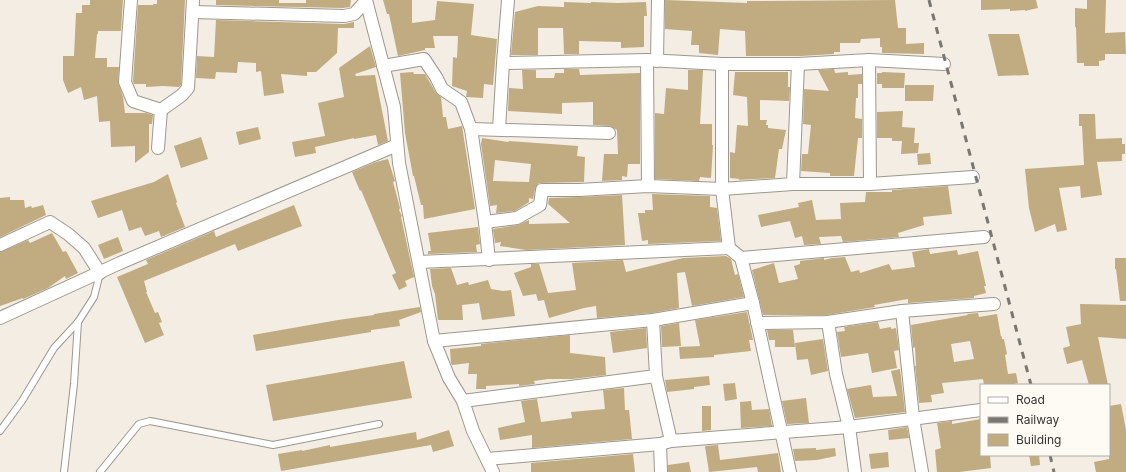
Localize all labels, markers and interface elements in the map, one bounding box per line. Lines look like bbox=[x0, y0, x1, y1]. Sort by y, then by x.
legend bbox=[980, 384, 1110, 456]
text: Road bbox=[1016, 392, 1045, 407]
text: Railway bbox=[1016, 412, 1060, 427]
text: Building bbox=[1016, 432, 1061, 447]

